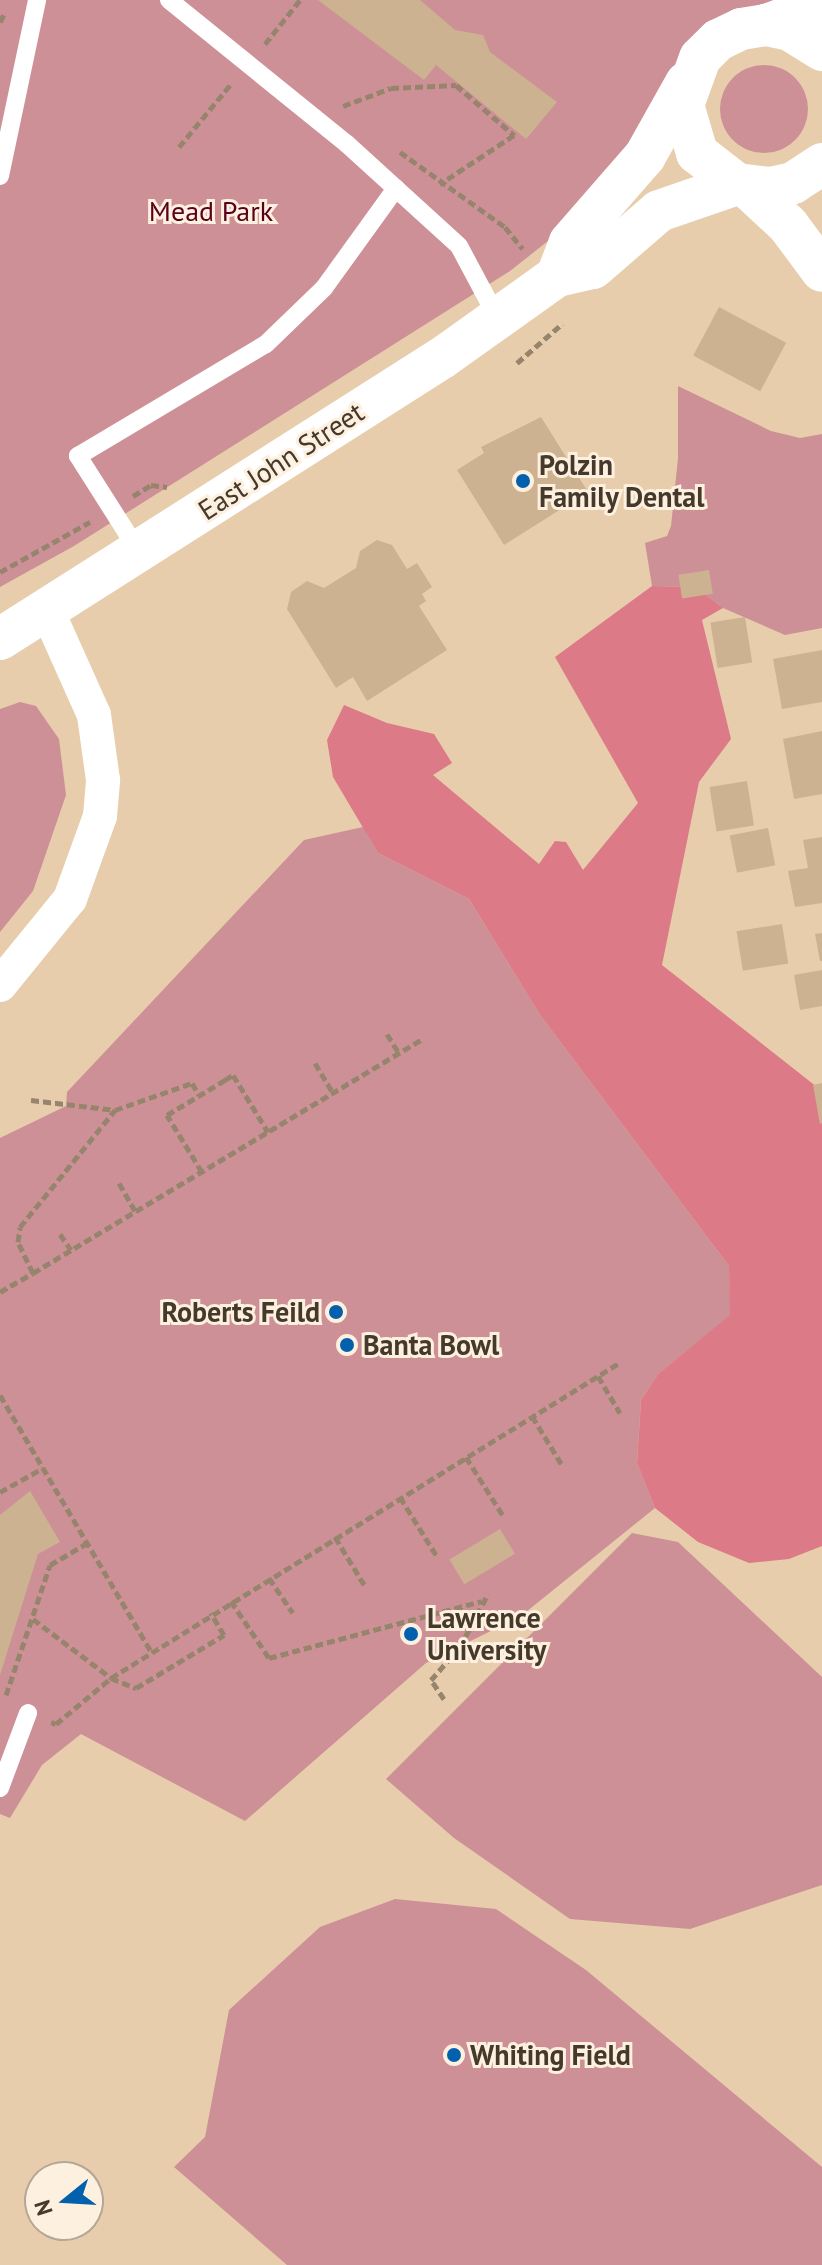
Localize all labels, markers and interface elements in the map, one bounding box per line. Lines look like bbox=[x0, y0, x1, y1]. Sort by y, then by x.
park label: Mead Park bbox=[149, 194, 273, 228]
street label: East John Street bbox=[192, 395, 370, 527]
place label: Polzin Family Dental bbox=[539, 448, 705, 514]
marker: Polzin Family Dental bbox=[514, 472, 532, 490]
place label: Roberts Feild bbox=[162, 1295, 320, 1329]
marker: Roberts Feild bbox=[327, 1303, 345, 1321]
place label: Banta Bowl bbox=[363, 1328, 499, 1362]
marker: Banta Bowl bbox=[338, 1336, 356, 1354]
place label: Lawrence University bbox=[427, 1601, 546, 1667]
marker: Lawrence University bbox=[402, 1625, 420, 1643]
place label: Whiting Field bbox=[470, 2038, 631, 2072]
marker: Whiting Field bbox=[445, 2046, 463, 2064]
north arrow bbox=[24, 2161, 104, 2241]
text: N bbox=[28, 2197, 59, 2219]

